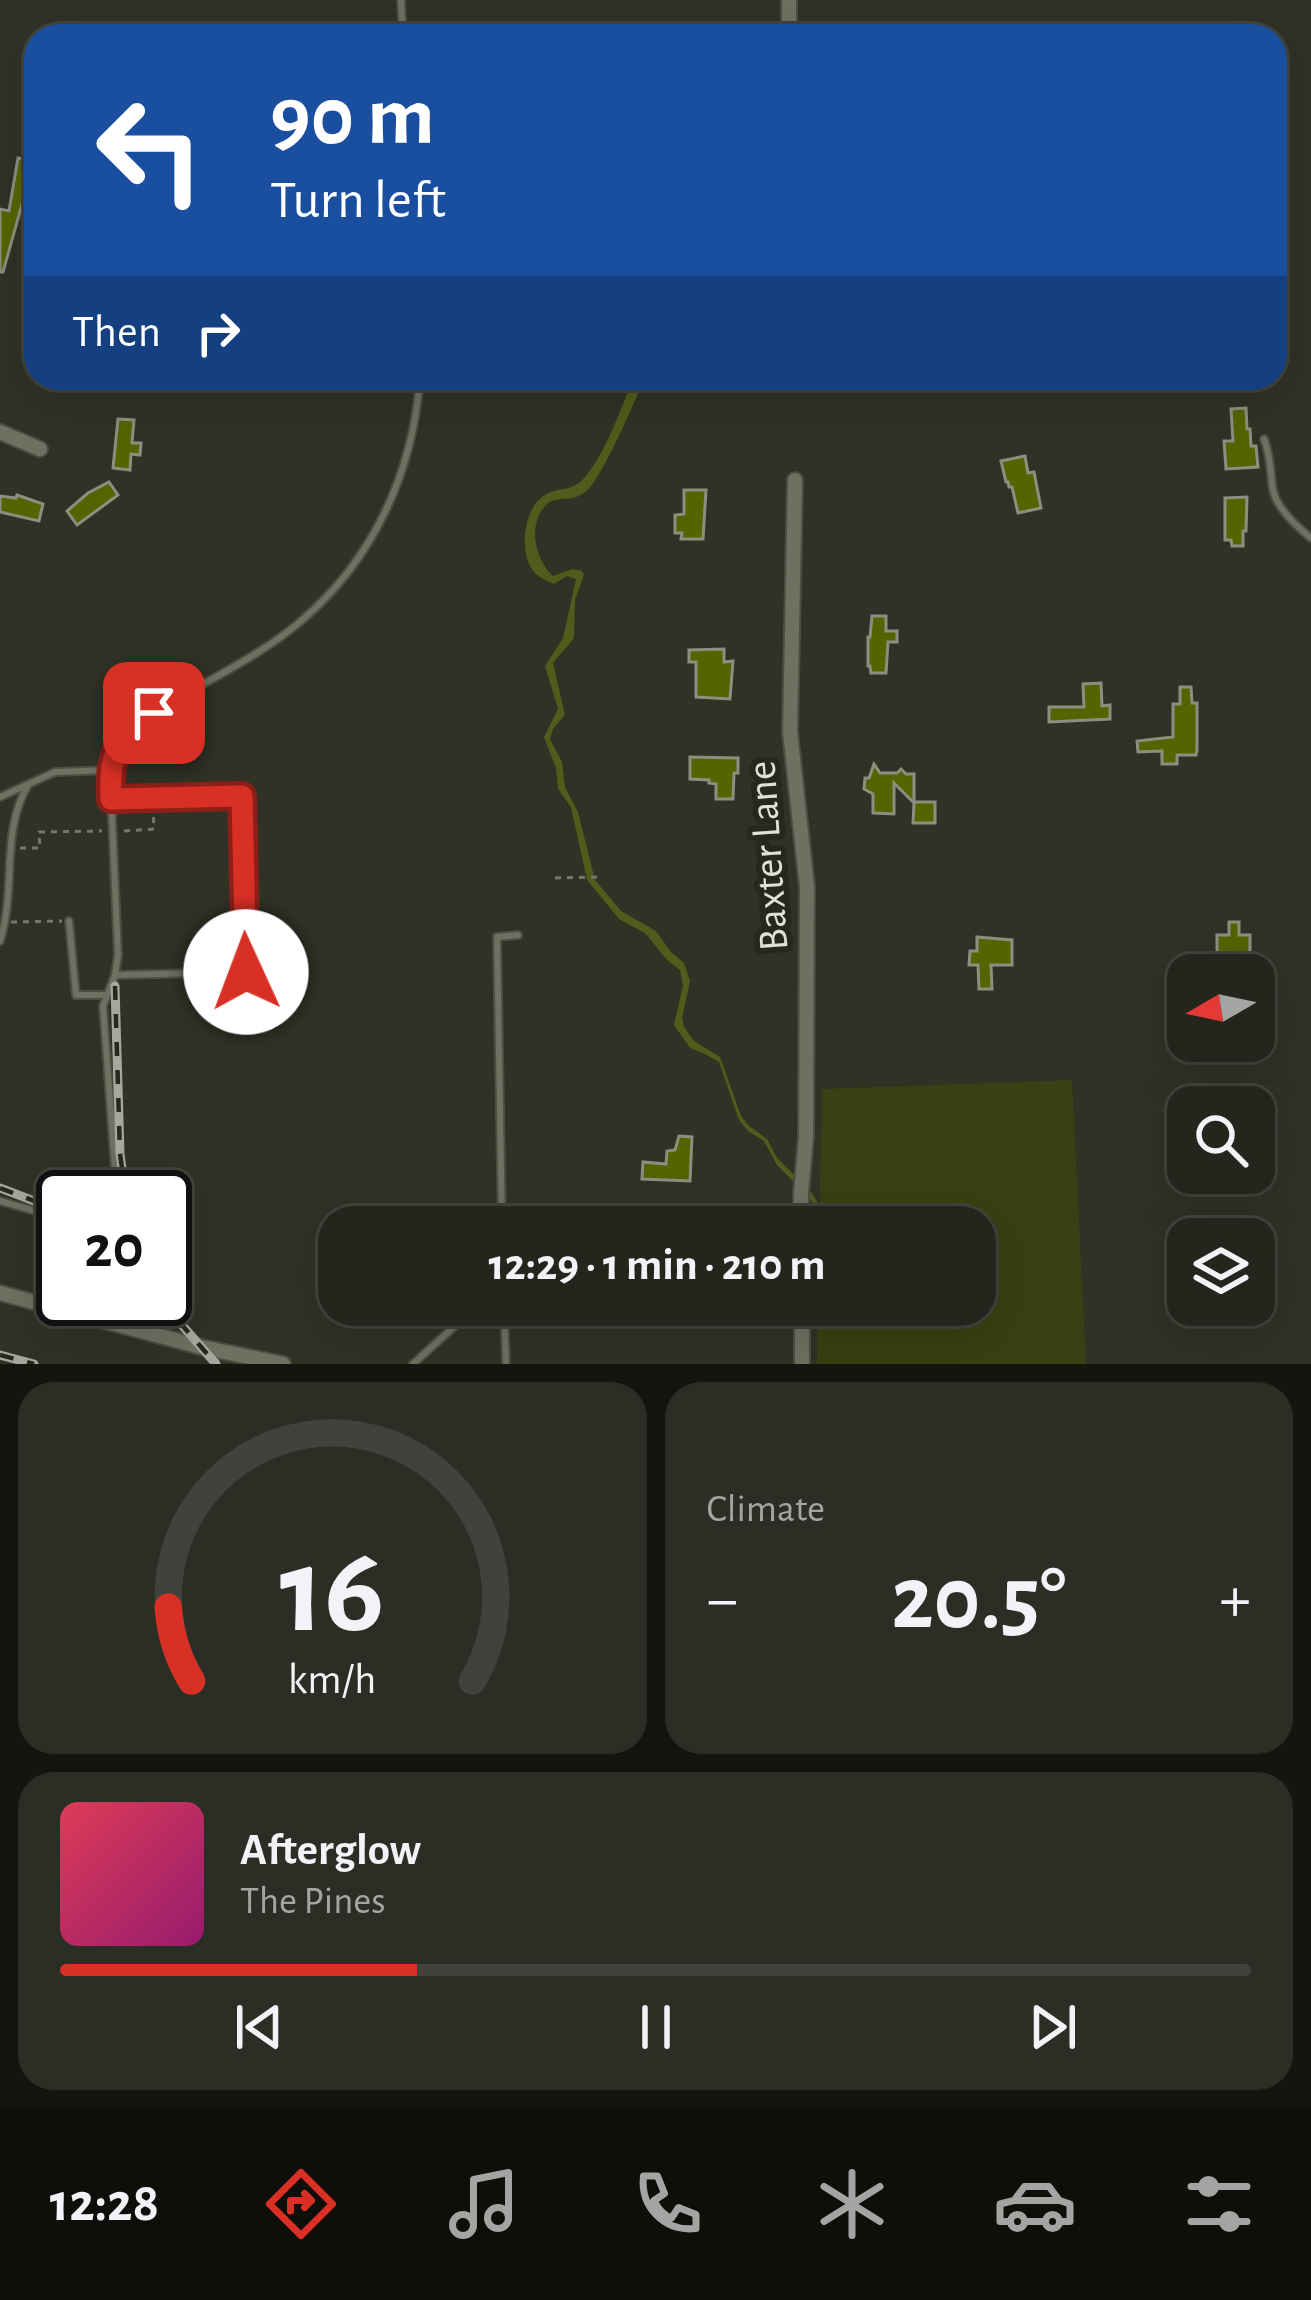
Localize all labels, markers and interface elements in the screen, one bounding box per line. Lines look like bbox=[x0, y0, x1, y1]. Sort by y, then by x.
icon: left bbox=[72, 72, 228, 228]
text: 90 m bbox=[270, 76, 435, 160]
text: Turn left bbox=[270, 174, 446, 228]
icon: right bbox=[185, 300, 251, 366]
text: Then bbox=[72, 310, 161, 355]
pin bbox=[103, 662, 205, 764]
icon: arrive bbox=[121, 680, 187, 746]
street label: Baxter Lane bbox=[740, 759, 796, 952]
position arrow bbox=[183, 909, 309, 1035]
north arrow bbox=[1167, 954, 1275, 1062]
map controls bbox=[1167, 954, 1275, 1326]
button: search bbox=[1167, 1086, 1275, 1194]
speed limit sign: 20 bbox=[36, 1170, 192, 1326]
button: layers bbox=[1167, 1218, 1275, 1326]
text: 12:29 · 1 min · 210 m bbox=[488, 1243, 826, 1288]
text: Climate bbox=[707, 1490, 825, 1529]
text: 16 bbox=[280, 1530, 385, 1655]
text: 20.5° bbox=[891, 1555, 1066, 1645]
text: − bbox=[707, 1567, 738, 1633]
text: + bbox=[1219, 1567, 1251, 1633]
text: km/h bbox=[288, 1659, 376, 1702]
text: Afterglow bbox=[240, 1828, 421, 1873]
text: The Pines bbox=[240, 1882, 386, 1921]
icon: previous bbox=[226, 1994, 292, 2060]
icon: pause bbox=[623, 1994, 689, 2060]
icon: next bbox=[1020, 1994, 1086, 2060]
icon: directions bbox=[259, 2162, 343, 2246]
icon: music bbox=[442, 2162, 526, 2246]
icon: phone bbox=[626, 2162, 710, 2246]
icon: climate bbox=[810, 2162, 894, 2246]
icon: car bbox=[993, 2162, 1077, 2246]
icon: filters bbox=[1177, 2162, 1261, 2246]
text: 12:28 bbox=[50, 2177, 159, 2231]

